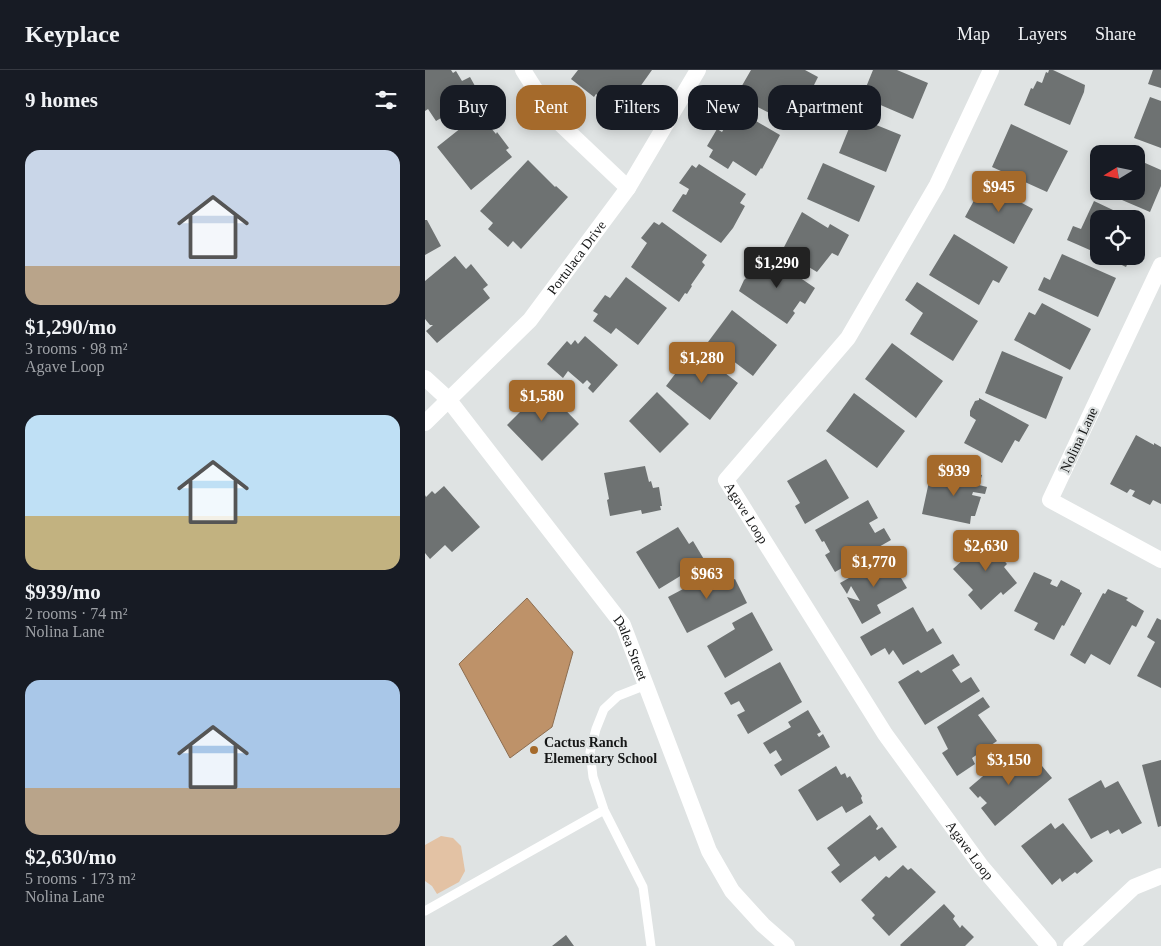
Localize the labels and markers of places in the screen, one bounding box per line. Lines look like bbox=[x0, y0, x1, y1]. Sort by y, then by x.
pin: $945 bbox=[969, 170, 1029, 213]
pin: $1,290 bbox=[736, 246, 818, 289]
pin: $1,280 bbox=[661, 342, 743, 384]
pin: $1,580 bbox=[501, 380, 583, 422]
pin: $939 bbox=[924, 454, 984, 497]
pin: $2,630 bbox=[945, 530, 1027, 572]
pin: $1,770 bbox=[833, 546, 915, 588]
pin: $963 bbox=[677, 558, 737, 600]
place label: Cactus Ranch Elementary School bbox=[544, 735, 657, 766]
marker: Cactus Ranch Elementary School bbox=[528, 744, 540, 756]
pin: $3,150 bbox=[968, 744, 1050, 786]

